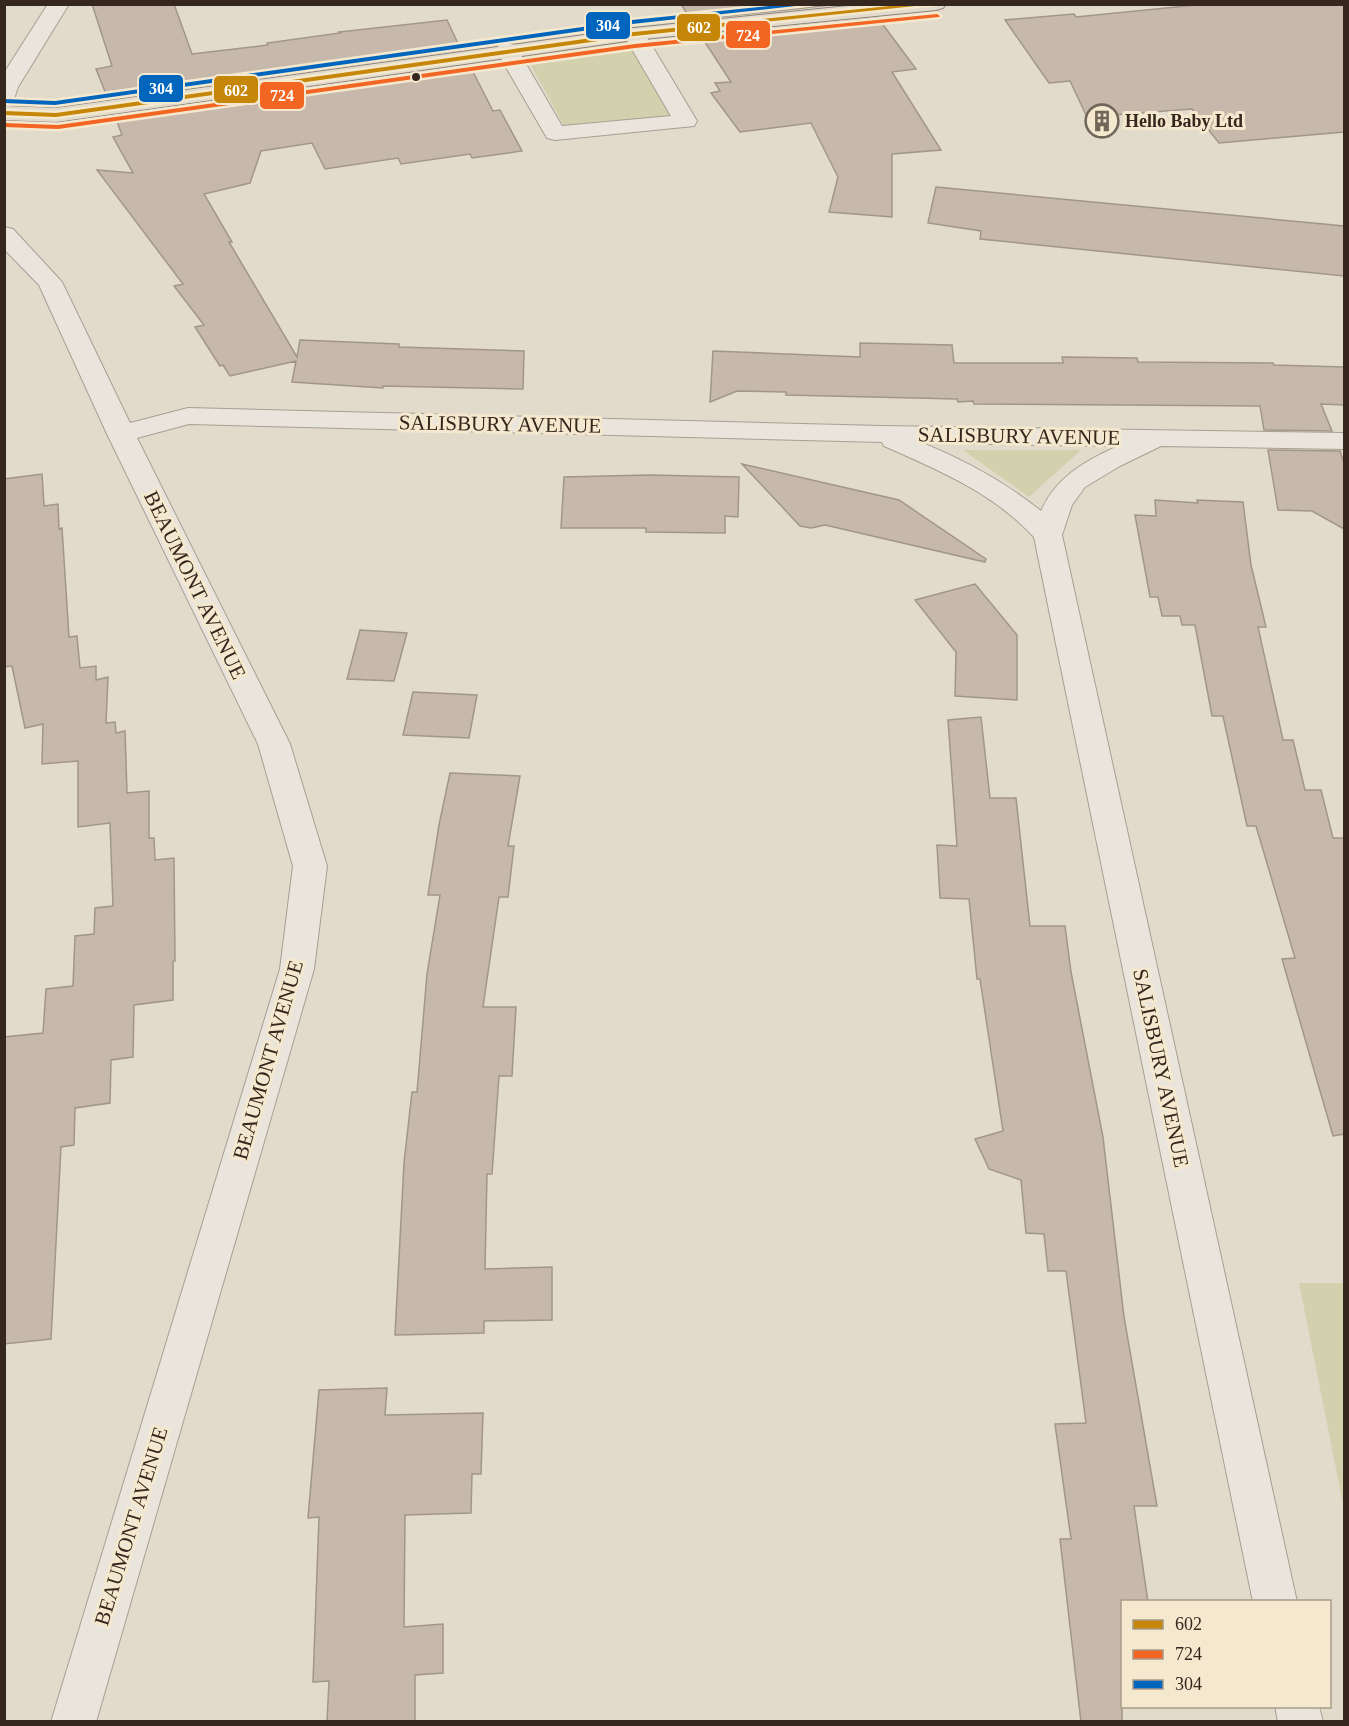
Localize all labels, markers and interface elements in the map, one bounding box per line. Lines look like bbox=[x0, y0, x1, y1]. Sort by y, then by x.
line badge: 304 bbox=[585, 11, 631, 40]
line badge: 602 bbox=[676, 13, 721, 42]
text: 304 bbox=[596, 17, 620, 34]
text: 602 bbox=[687, 19, 711, 36]
line badge: 724 bbox=[725, 20, 771, 49]
text: 724 bbox=[736, 27, 760, 44]
unlabelled marker bbox=[410, 71, 422, 83]
line badge: 304 bbox=[138, 74, 184, 103]
line badge: 602 bbox=[213, 75, 259, 104]
text: 304 bbox=[149, 80, 173, 97]
line badge: 724 bbox=[259, 81, 305, 110]
text: 602 bbox=[224, 82, 248, 99]
text: 724 bbox=[270, 87, 294, 104]
building icon: Hello Baby Ltd bbox=[1084, 103, 1120, 139]
place label: Hello Baby Ltd bbox=[1125, 111, 1243, 131]
street label: SALISBURY AVENUE bbox=[399, 410, 601, 438]
street label: SALISBURY AVENUE bbox=[918, 422, 1120, 450]
street label: BEAUMONT AVENUE bbox=[139, 487, 251, 683]
street label: BEAUMONT AVENUE bbox=[228, 958, 308, 1162]
street label: SALISBURY AVENUE bbox=[1128, 966, 1194, 1170]
street label: BEAUMONT AVENUE bbox=[89, 1424, 173, 1628]
legend bbox=[1121, 1600, 1331, 1708]
text: 602 bbox=[1175, 1614, 1202, 1634]
text: 724 bbox=[1175, 1644, 1202, 1664]
text: 304 bbox=[1175, 1674, 1202, 1694]

